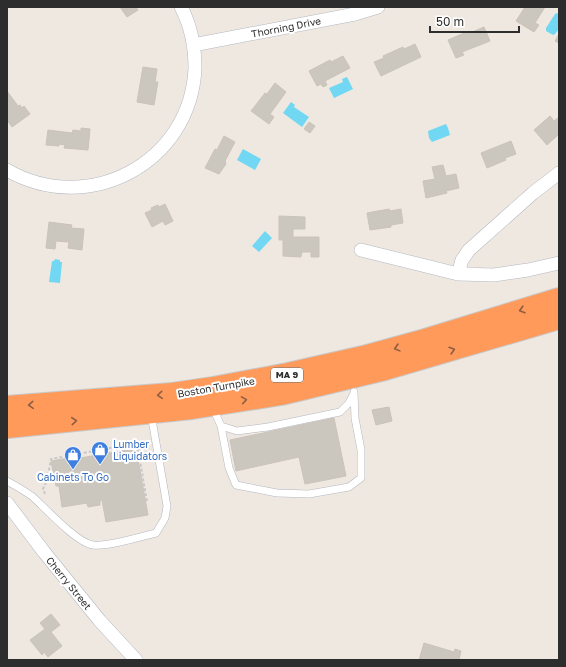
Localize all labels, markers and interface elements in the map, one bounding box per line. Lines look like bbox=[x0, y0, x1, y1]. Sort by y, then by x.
scale bar bbox=[430, 8, 519, 34]
street label: Thorning Drive bbox=[250, 14, 322, 40]
text: 50 m bbox=[436, 14, 464, 29]
one-way arrow bbox=[518, 305, 525, 314]
one-way arrow bbox=[394, 343, 401, 352]
one-way arrow bbox=[449, 346, 456, 355]
road number: MA 9 bbox=[271, 368, 303, 382]
street label: Boston Turnpike bbox=[176, 374, 256, 400]
one-way arrow bbox=[157, 391, 163, 400]
one-way arrow bbox=[241, 396, 248, 405]
one-way arrow bbox=[28, 400, 34, 409]
one-way arrow bbox=[71, 416, 77, 425]
place label: Lumber Liquidators bbox=[113, 438, 167, 462]
shop icon: Lumber Liquidators bbox=[90, 440, 110, 465]
shop icon: Cabinets To Go bbox=[63, 445, 83, 470]
place label: Cabinets To Go bbox=[37, 471, 109, 483]
street label: Cherry Street bbox=[44, 554, 94, 612]

